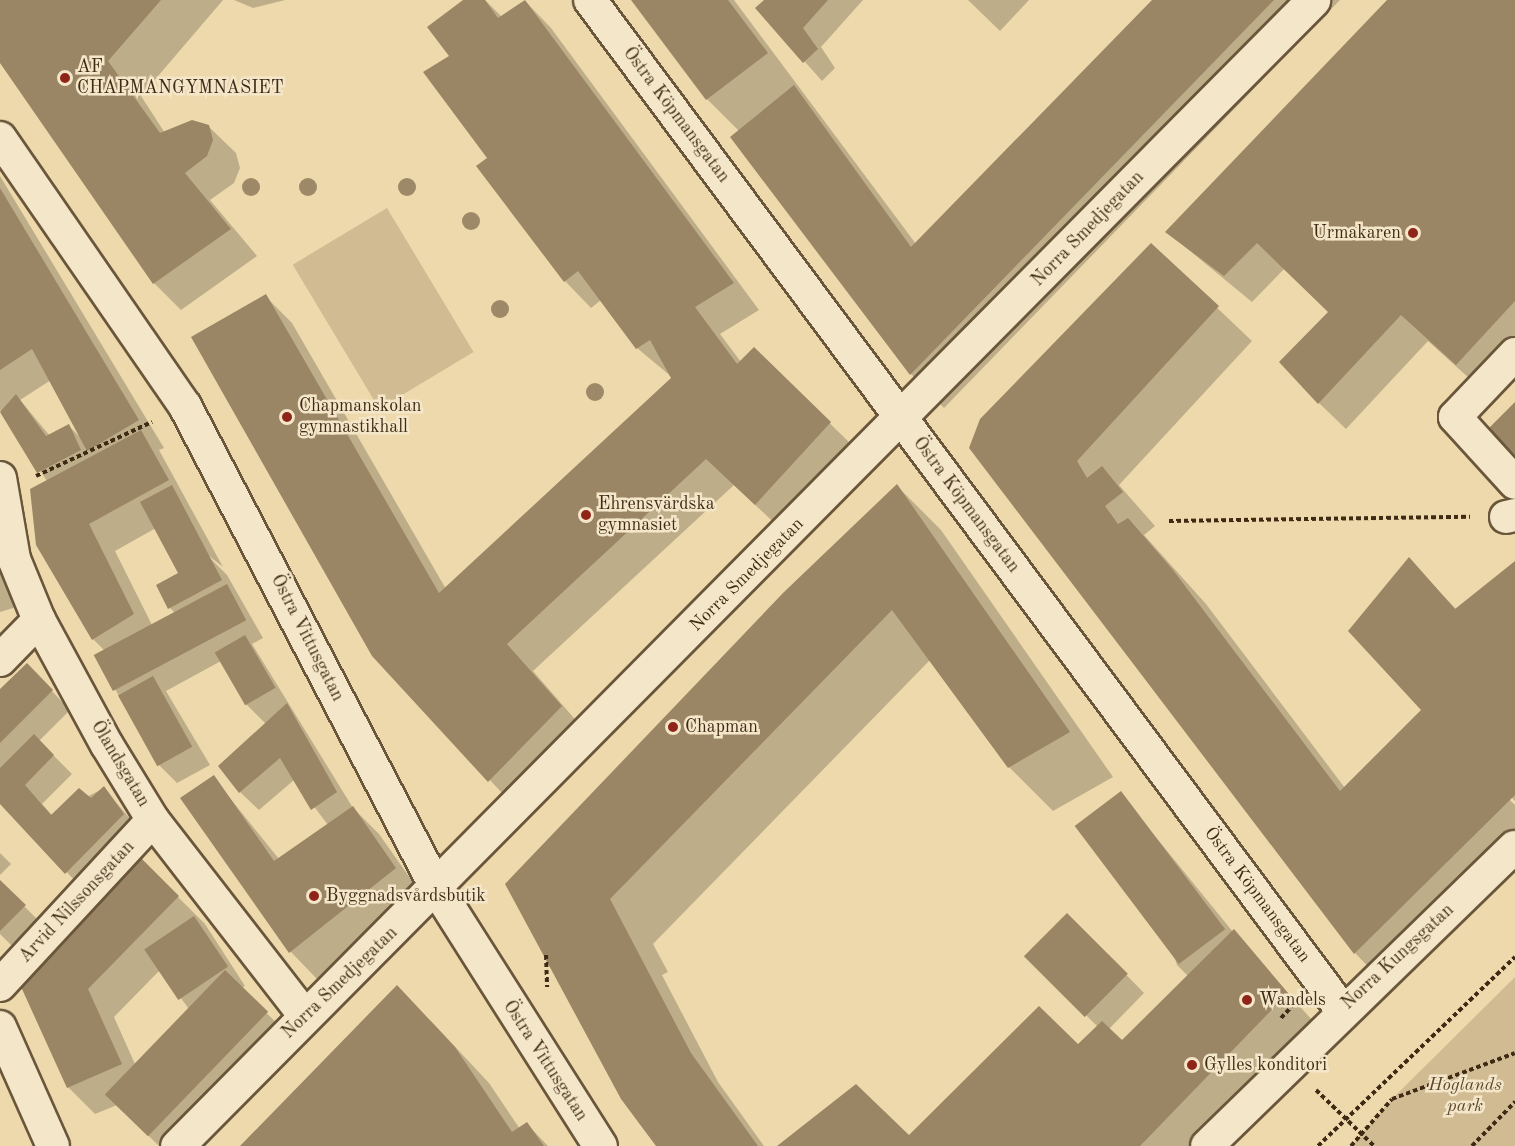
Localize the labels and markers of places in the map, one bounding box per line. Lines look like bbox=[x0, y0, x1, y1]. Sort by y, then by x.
place label: AF CHAPMANGYMNASIET bbox=[77, 57, 284, 100]
marker: AF CHAPMANGYMNASIET bbox=[58, 71, 72, 85]
place label: Urmakaren bbox=[1313, 222, 1401, 244]
marker: Urmakaren bbox=[1406, 226, 1420, 240]
place label: Chapmanskolan gymnastikhall bbox=[299, 396, 422, 438]
marker: Chapmanskolan gymnastikhall bbox=[280, 410, 294, 424]
place label: Ehrensvärdska gymnasiet bbox=[598, 494, 715, 536]
marker: Ehrensvärdska gymnasiet bbox=[579, 508, 593, 522]
place label: Chapman bbox=[685, 716, 758, 738]
marker: Chapman bbox=[666, 720, 680, 734]
place label: Byggnadsvårdsbutik bbox=[326, 885, 486, 907]
marker: Byggnadsvårdsbutik bbox=[307, 889, 321, 903]
place label: Wandels bbox=[1259, 989, 1326, 1011]
marker: Wandels bbox=[1240, 993, 1254, 1007]
place label: Gylles konditori bbox=[1204, 1054, 1327, 1076]
marker: Gylles konditori bbox=[1185, 1058, 1199, 1072]

